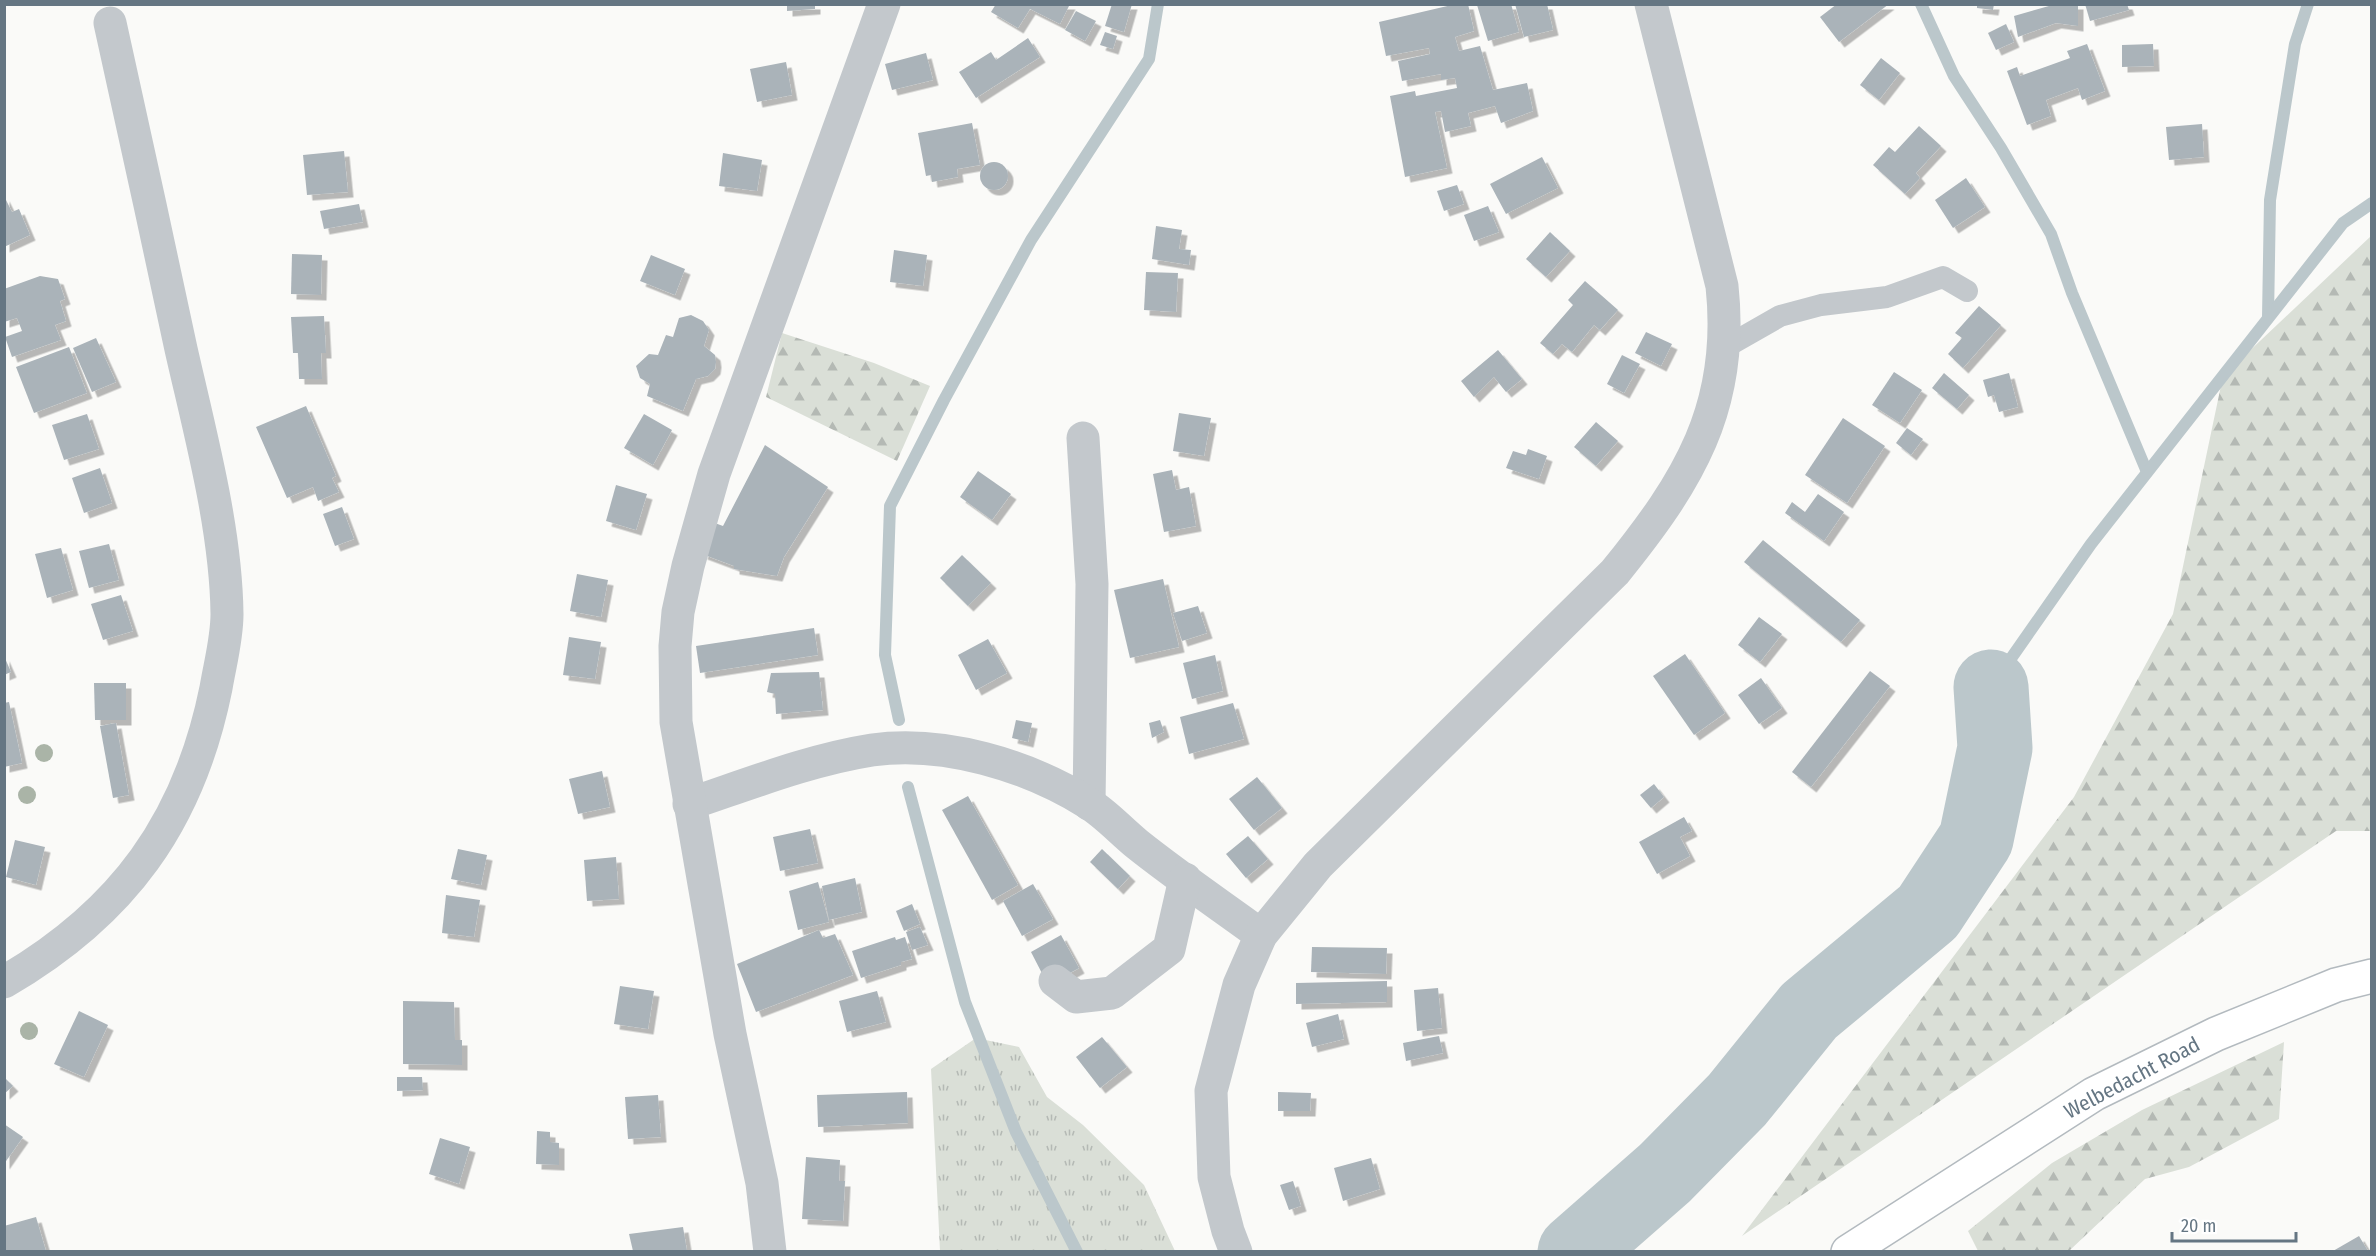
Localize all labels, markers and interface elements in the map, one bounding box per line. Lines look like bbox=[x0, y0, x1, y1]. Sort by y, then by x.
street label: Welbedacht Road bbox=[2060, 1031, 2204, 1125]
scale bar bbox=[2172, 1205, 2296, 1243]
text: 20 m bbox=[2181, 1215, 2216, 1237]

